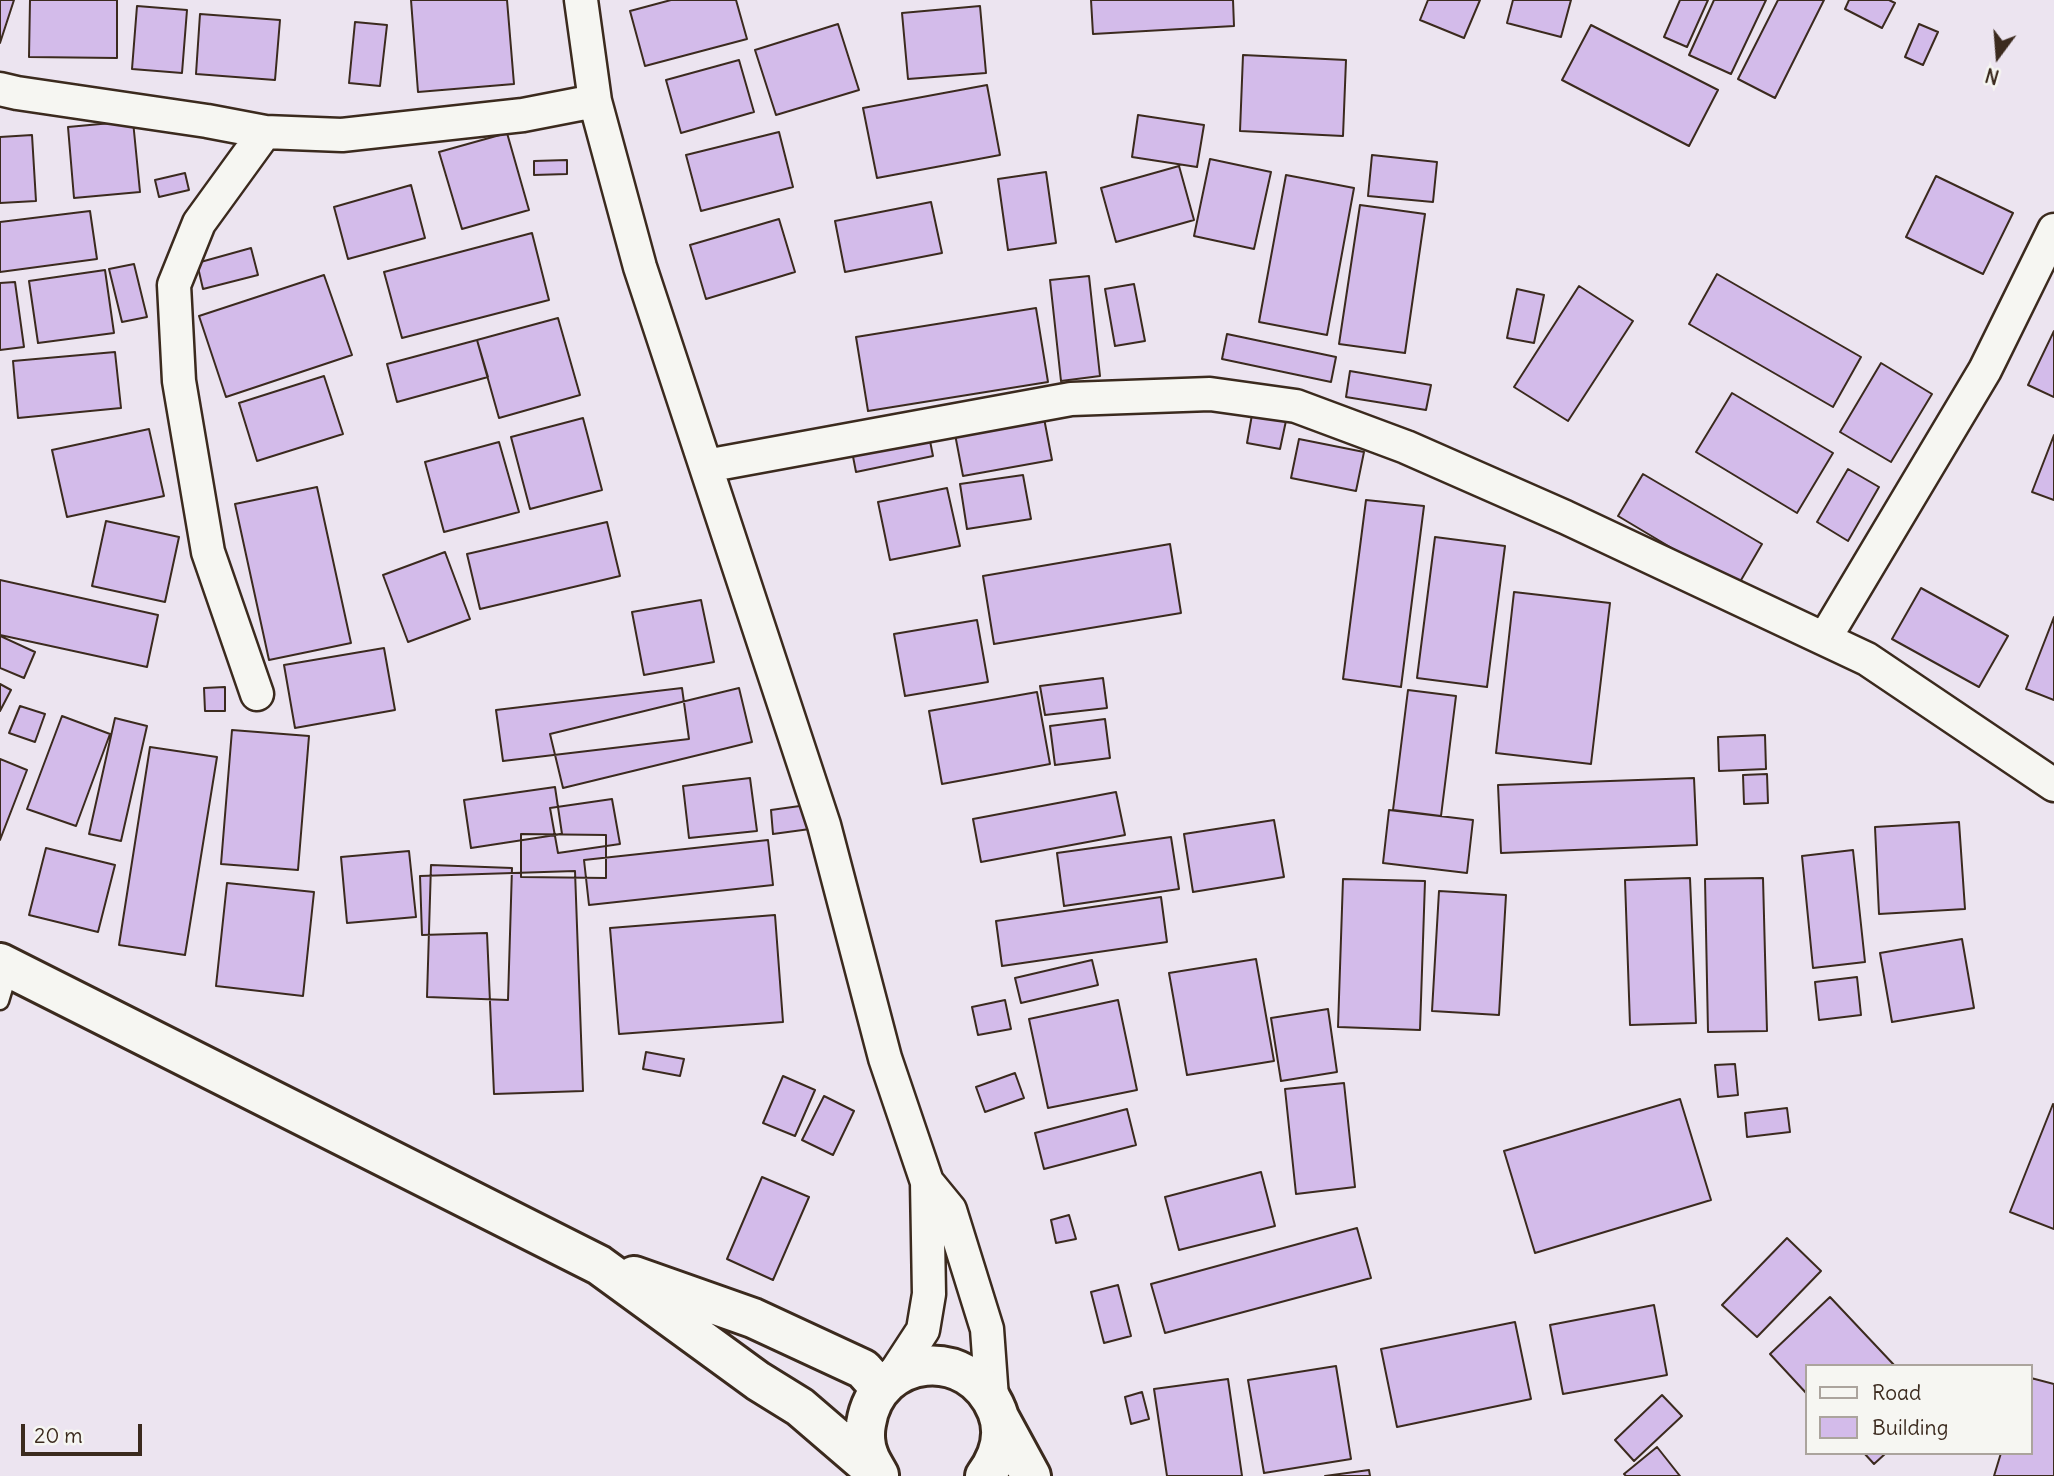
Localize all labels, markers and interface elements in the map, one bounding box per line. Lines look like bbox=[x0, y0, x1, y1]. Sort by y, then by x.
north arrow bbox=[1963, 21, 2033, 91]
text: N bbox=[1983, 63, 2002, 90]
legend bbox=[1806, 1364, 2033, 1455]
text: Road bbox=[1872, 1379, 1921, 1406]
scale bar bbox=[24, 1410, 145, 1454]
text: Building bbox=[1872, 1414, 1948, 1441]
text: 20 m bbox=[34, 1422, 83, 1449]

